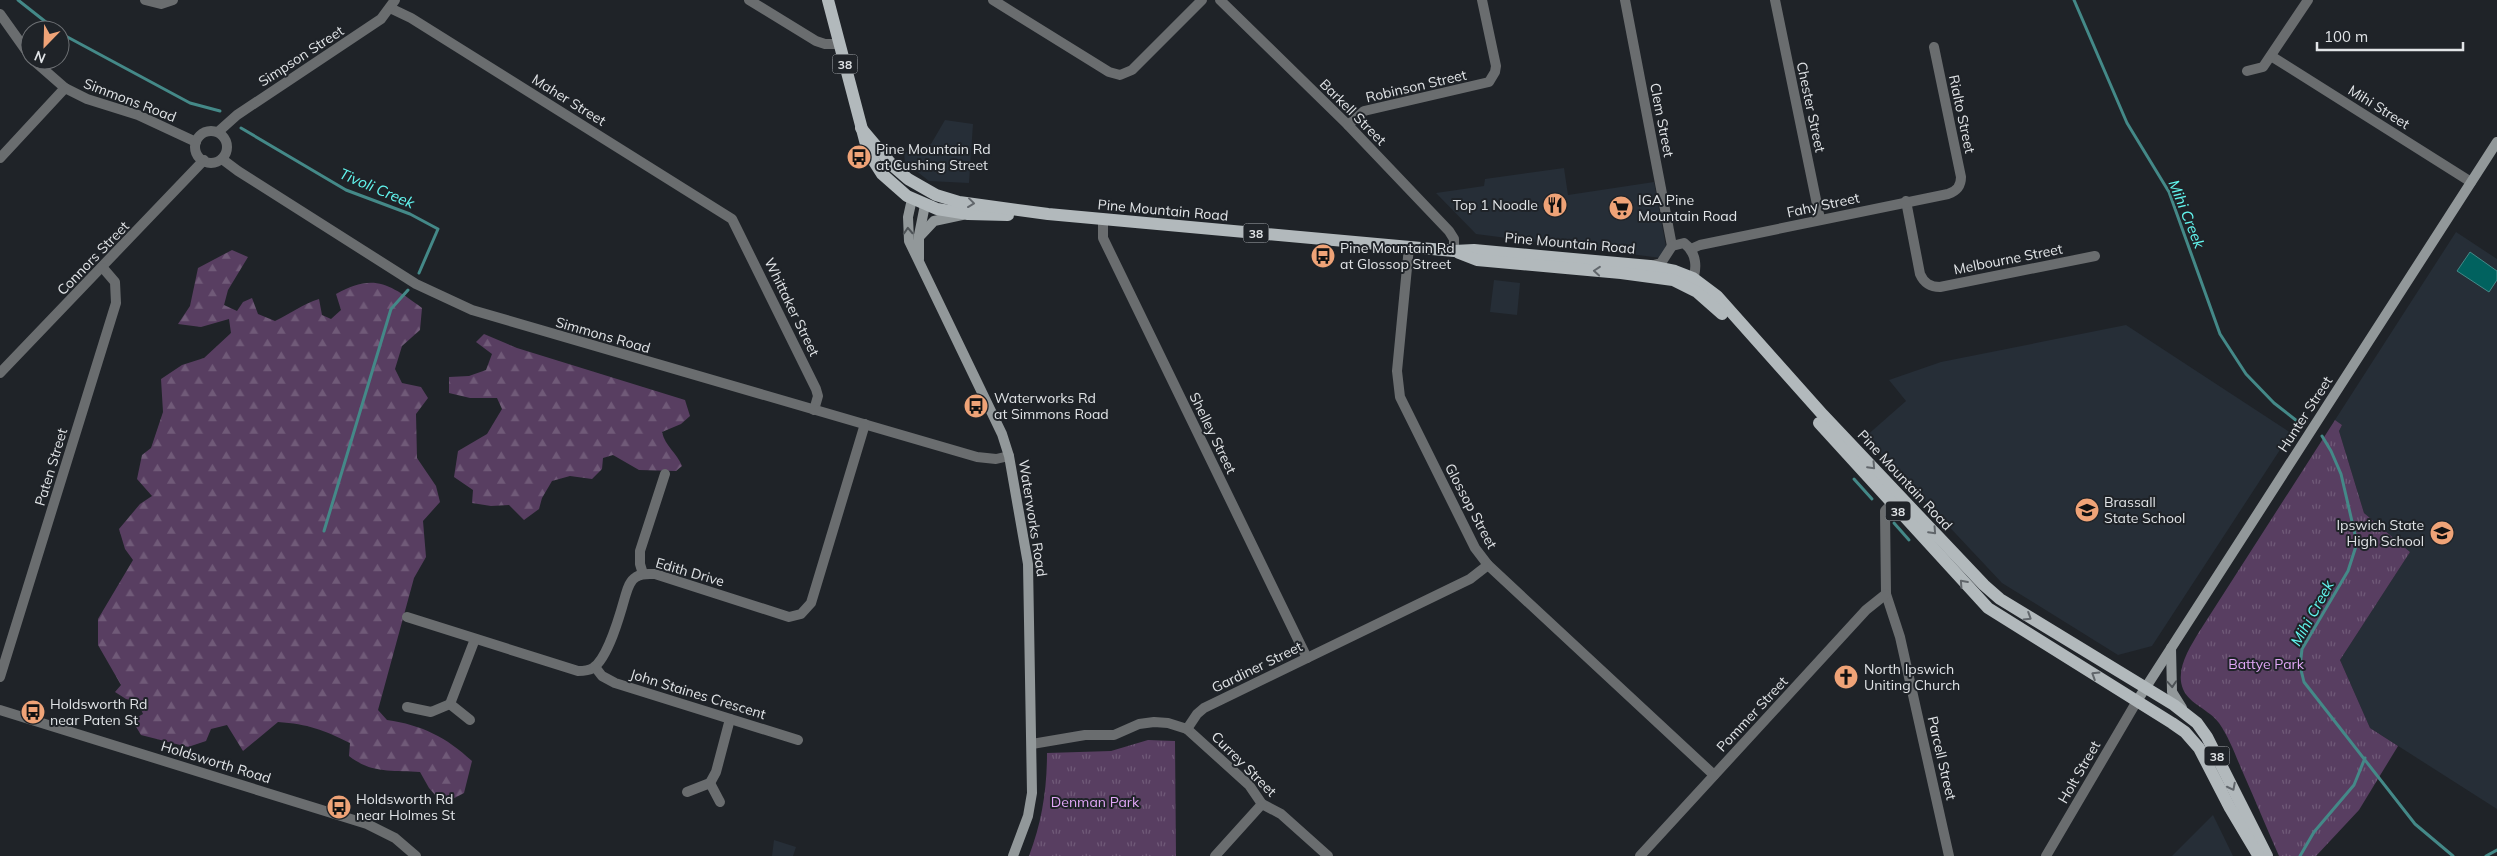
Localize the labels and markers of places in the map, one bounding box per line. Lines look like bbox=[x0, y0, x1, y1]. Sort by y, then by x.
place label: Pine Mountain Rd at Cushing Street bbox=[876, 140, 991, 174]
bus stop icon: Pine Mountain Rd at Cushing Street bbox=[846, 144, 872, 170]
place label: IGA Pine Mountain Road bbox=[1638, 191, 1737, 225]
restaurant icon: Top 1 Noodle bbox=[1542, 192, 1568, 218]
supermarket icon: IGA Pine Mountain Road bbox=[1608, 195, 1634, 221]
place label: Top 1 Noodle bbox=[1453, 196, 1538, 214]
place label: Pine Mountain Rd at Glossop Street bbox=[1340, 239, 1455, 273]
bus stop icon: Pine Mountain Rd at Glossop Street bbox=[1310, 243, 1336, 269]
place label: Waterworks Rd at Simmons Road bbox=[994, 389, 1109, 423]
bus stop icon: Waterworks Rd at Simmons Road bbox=[963, 393, 989, 419]
place label: Brassall State School bbox=[2104, 493, 2185, 527]
school or university icon: Brassall State School bbox=[2074, 497, 2100, 523]
place label: Ipswich State High School bbox=[2336, 516, 2424, 550]
school or university icon: Ipswich State High School bbox=[2429, 520, 2455, 546]
place label: North Ipswich Uniting Church bbox=[1864, 660, 1960, 694]
church icon: North Ipswich Uniting Church bbox=[1833, 664, 1859, 690]
place label: Holdsworth Rd near Paten St bbox=[50, 695, 147, 729]
bus stop icon: Holdsworth Rd near Paten St bbox=[20, 699, 46, 725]
place label: Holdsworth Rd near Holmes St bbox=[356, 790, 455, 824]
bus stop icon: Holdsworth Rd near Holmes St bbox=[326, 794, 352, 820]

